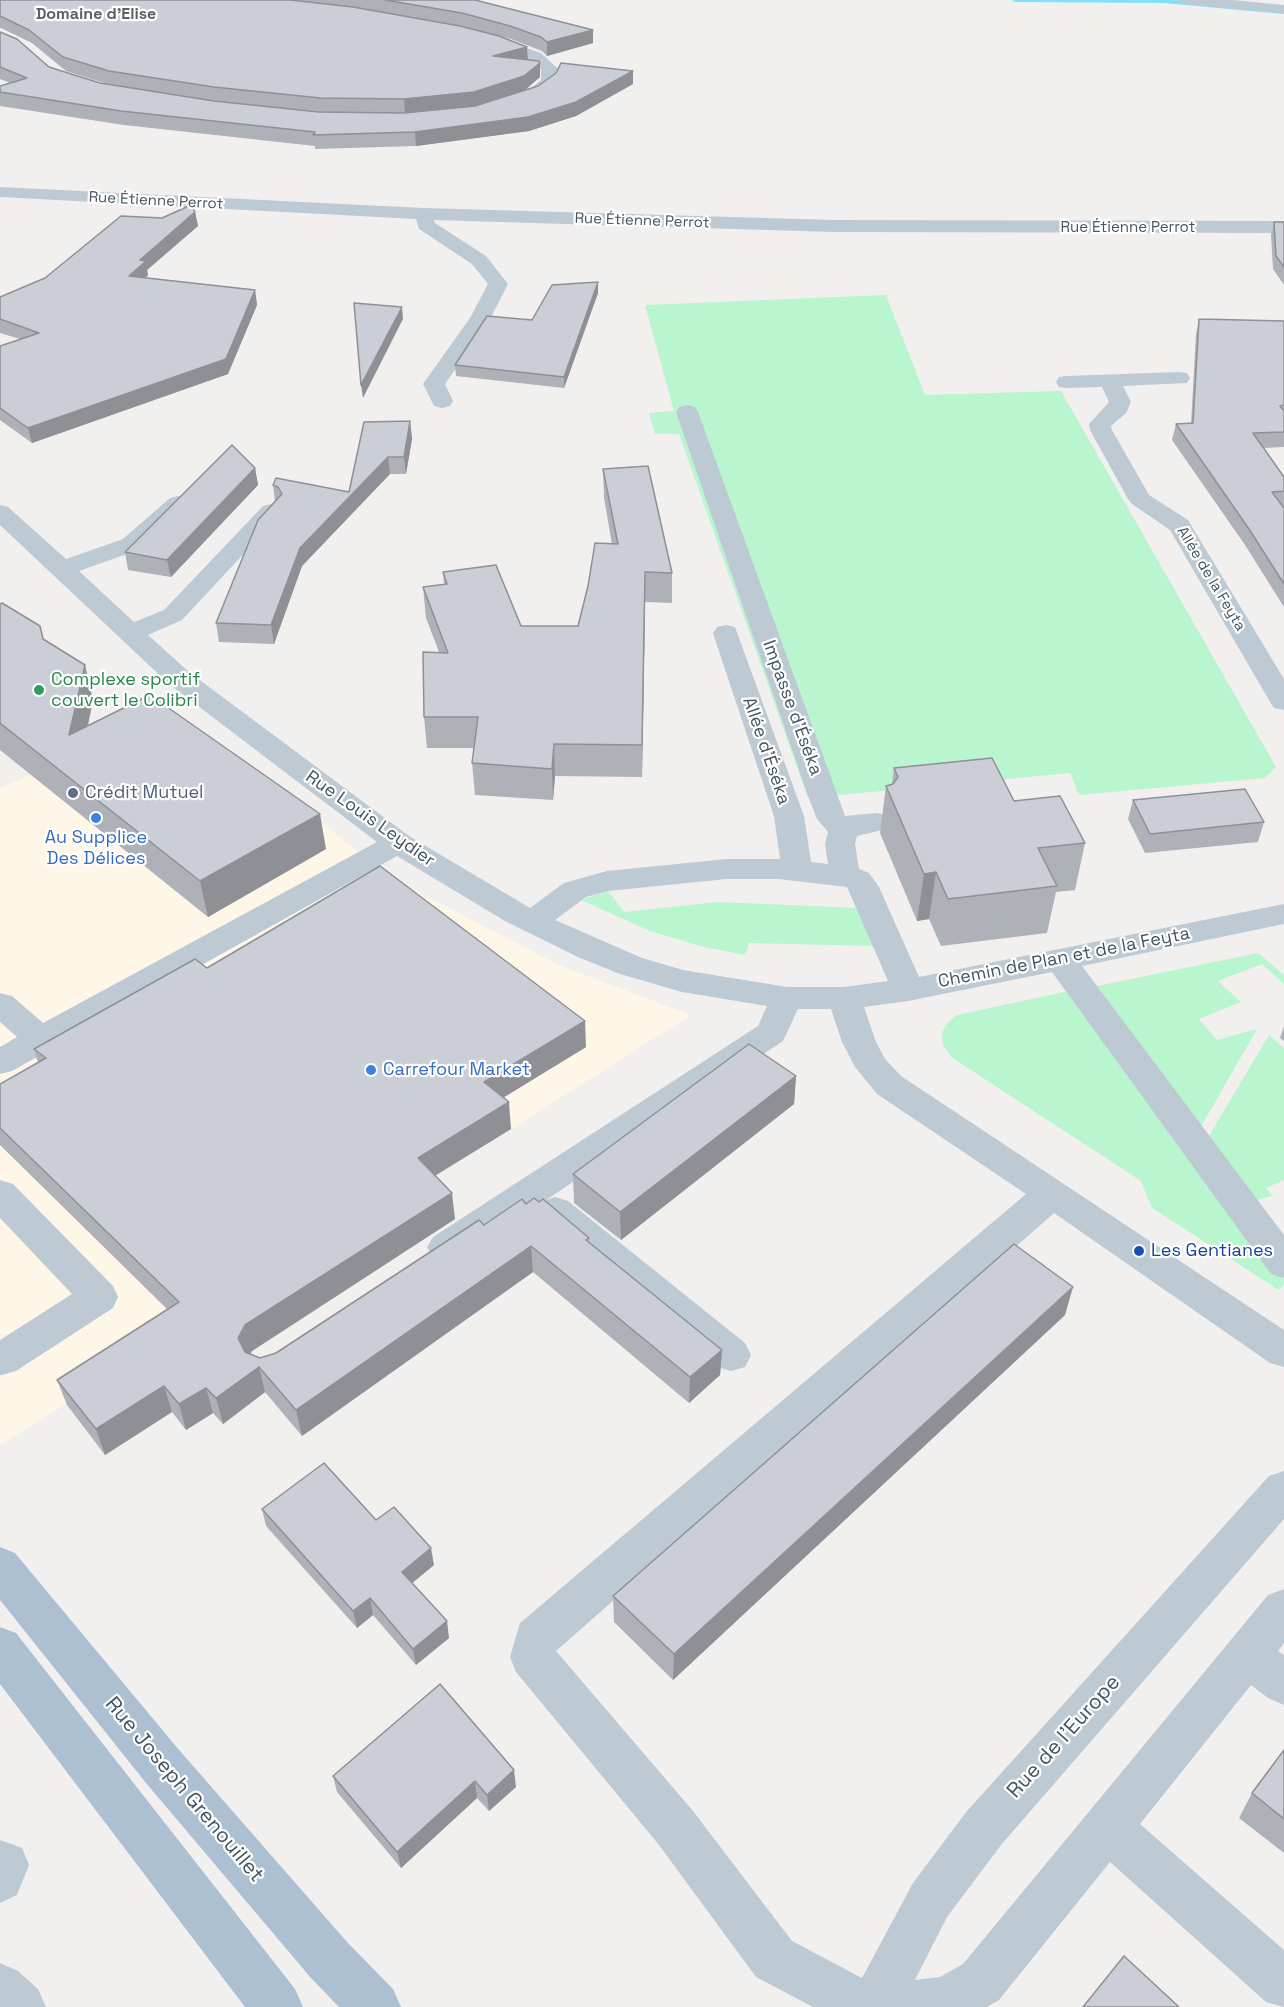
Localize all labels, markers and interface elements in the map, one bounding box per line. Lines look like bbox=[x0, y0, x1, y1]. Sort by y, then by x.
district label: Domaine d'Elise bbox=[36, 5, 156, 25]
street label: Rue Étienne Perrot bbox=[88, 188, 224, 214]
street label: Rue Étienne Perrot bbox=[574, 210, 710, 232]
street label: Rue Étienne Perrot bbox=[1061, 219, 1195, 237]
street label: Allée de la Feyta bbox=[1173, 524, 1249, 634]
street label: Impasse d'Éséka bbox=[758, 637, 826, 779]
place label: Complexe sportif couvert le Colibri bbox=[51, 669, 200, 712]
marker: Complexe sportif couvert le Colibri bbox=[32, 683, 46, 697]
street label: Allée d'Éséka bbox=[738, 694, 794, 808]
street label: Rue Louis Leydier bbox=[301, 766, 439, 872]
place label: Crédit Mutuel bbox=[85, 782, 204, 804]
marker: Crédit Mutuel bbox=[66, 786, 80, 800]
marker: Au Supplice Des Délices bbox=[89, 811, 103, 825]
place label: Au Supplice Des Délices bbox=[45, 827, 147, 870]
street label: Chemin de Plan et de la Feyta bbox=[936, 923, 1192, 993]
place label: Carrefour Market bbox=[383, 1059, 530, 1081]
marker: Carrefour Market bbox=[364, 1063, 378, 1077]
place label: Les Gentianes bbox=[1151, 1240, 1273, 1262]
marker: Les Gentianes bbox=[1132, 1244, 1146, 1258]
street label: Rue de l’Europe bbox=[1002, 1670, 1126, 1804]
street label: Rue Joseph Grenouillet bbox=[99, 1692, 269, 1888]

